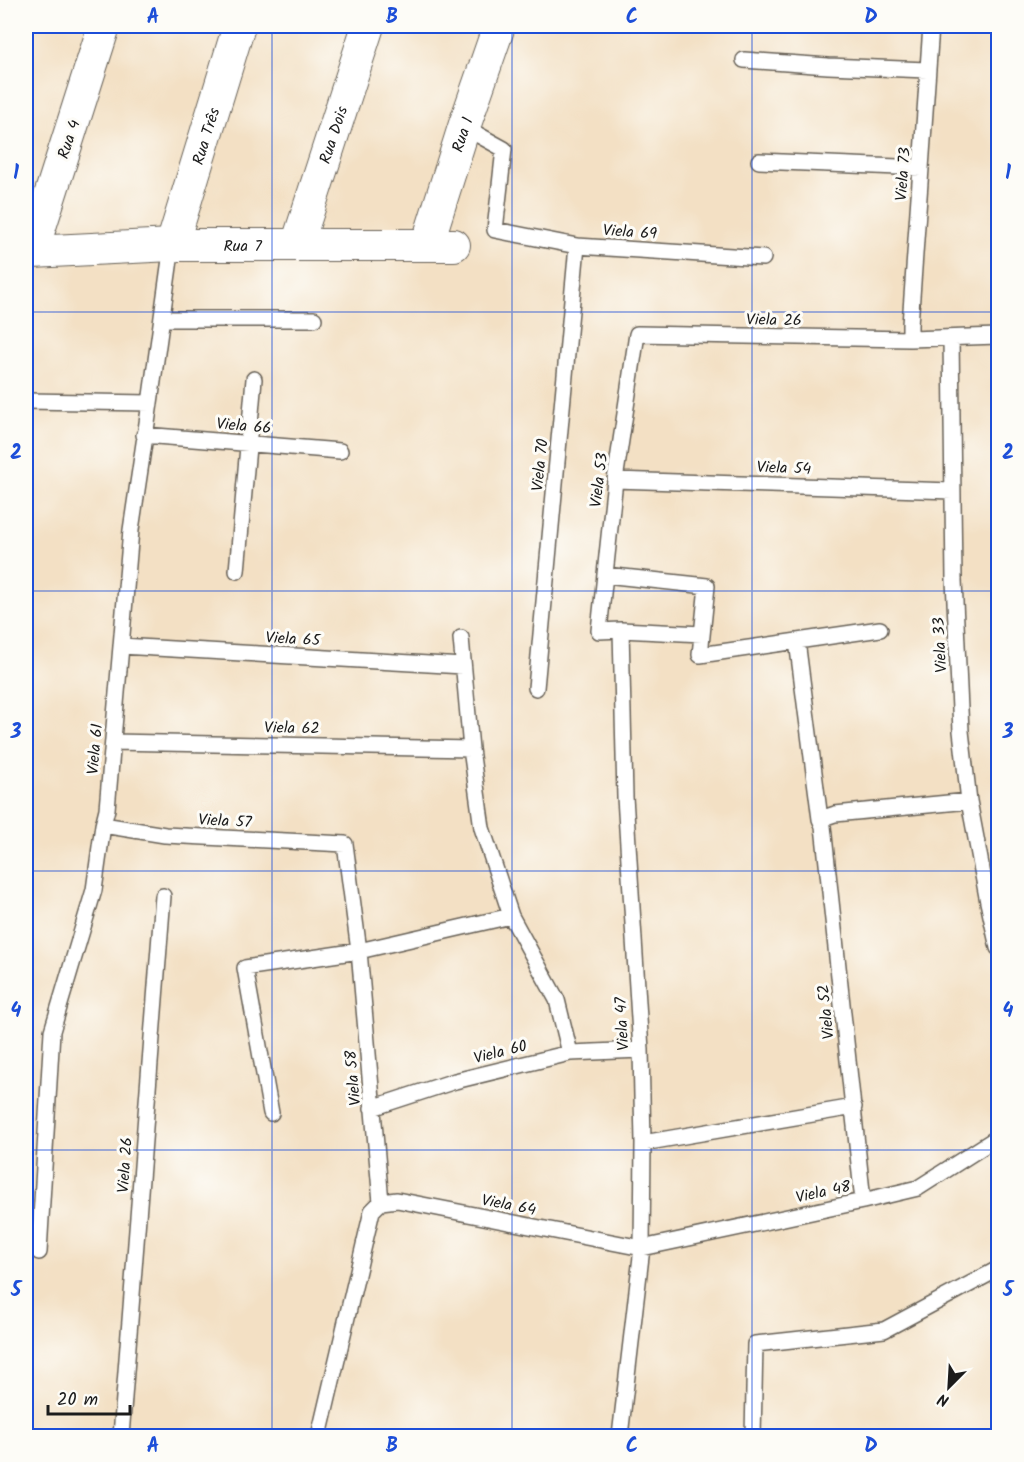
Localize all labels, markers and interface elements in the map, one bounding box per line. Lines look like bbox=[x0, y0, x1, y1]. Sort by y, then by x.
text: A bbox=[147, 2, 159, 34]
text: B bbox=[386, 2, 398, 34]
text: C bbox=[626, 2, 638, 34]
text: D bbox=[864, 2, 878, 34]
street label: Rua Dois bbox=[313, 103, 355, 167]
street label: Rua Três bbox=[186, 105, 227, 168]
street label: Rua 1 bbox=[446, 114, 481, 156]
street label: Rua 4 bbox=[51, 117, 88, 162]
street label: Viela 73 bbox=[889, 146, 918, 202]
text: 1 bbox=[13, 158, 19, 190]
text: 1 bbox=[1005, 158, 1011, 190]
street label: Viela 69 bbox=[602, 218, 658, 247]
street label: Rua 7 bbox=[223, 234, 262, 259]
street label: Viela 26 bbox=[746, 308, 802, 333]
street label: Viela 66 bbox=[215, 412, 272, 441]
text: 2 bbox=[10, 438, 22, 470]
street label: Viela 70 bbox=[525, 438, 556, 493]
text: 2 bbox=[1002, 438, 1014, 470]
street label: Viela 53 bbox=[584, 451, 615, 509]
street label: Viela 54 bbox=[756, 455, 812, 482]
street label: Viela 33 bbox=[927, 616, 954, 673]
street label: Viela 65 bbox=[265, 626, 322, 653]
street label: Viela 62 bbox=[264, 716, 320, 741]
text: 3 bbox=[10, 717, 22, 749]
text: 3 bbox=[1002, 717, 1014, 749]
street label: Viela 61 bbox=[81, 722, 110, 776]
street label: Viela 57 bbox=[198, 808, 253, 835]
street label: Viela 52 bbox=[811, 983, 842, 1041]
text: 4 bbox=[11, 996, 22, 1028]
street label: Viela 47 bbox=[609, 996, 636, 1051]
text: 4 bbox=[1003, 996, 1014, 1028]
street label: Viela 60 bbox=[471, 1034, 530, 1071]
street label: Viela 58 bbox=[339, 1049, 368, 1107]
street label: Viela 26 bbox=[111, 1137, 140, 1194]
street label: Viela 48 bbox=[793, 1174, 854, 1210]
street label: Viela 64 bbox=[479, 1188, 538, 1223]
text: 5 bbox=[10, 1275, 23, 1307]
text: 5 bbox=[1002, 1275, 1015, 1307]
north arrow bbox=[919, 1357, 979, 1417]
scale bar bbox=[48, 1378, 130, 1416]
text: 20 m bbox=[57, 1386, 98, 1415]
text: N bbox=[934, 1386, 953, 1413]
text: A bbox=[147, 1431, 159, 1462]
text: B bbox=[386, 1431, 398, 1462]
text: C bbox=[626, 1431, 638, 1462]
text: D bbox=[864, 1431, 878, 1462]

